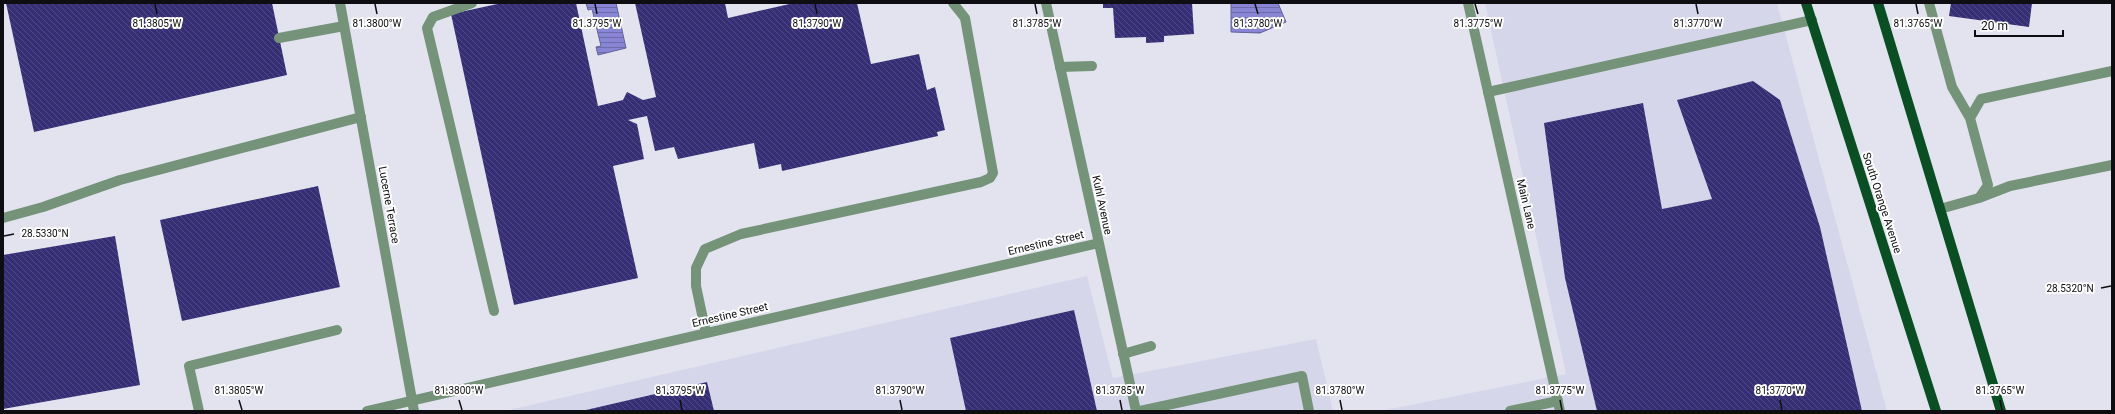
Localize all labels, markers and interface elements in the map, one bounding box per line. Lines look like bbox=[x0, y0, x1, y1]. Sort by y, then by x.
scale bar bbox=[1975, 12, 2063, 38]
text: 81.3805°W bbox=[133, 18, 182, 29]
text: 81.3800°W bbox=[353, 18, 402, 29]
text: 81.3795°W bbox=[573, 18, 622, 29]
text: 81.3790°W bbox=[793, 18, 842, 29]
text: 81.3785°W bbox=[1013, 18, 1062, 29]
text: 81.3780°W bbox=[1234, 18, 1283, 29]
text: 81.3775°W bbox=[1454, 18, 1503, 29]
text: 81.3770°W bbox=[1674, 18, 1723, 29]
text: 81.3765°W bbox=[1894, 18, 1943, 29]
text: 20 m bbox=[1981, 19, 2008, 33]
street label: South Orange Avenue bbox=[1860, 151, 1904, 255]
street label: Lucerne Terrace bbox=[376, 165, 402, 245]
street label: Kuhl Avenue bbox=[1089, 174, 1115, 236]
street label: Main Lane bbox=[1514, 178, 1538, 230]
text: 28.5330°N bbox=[21, 228, 69, 239]
street label: Ernestine Street bbox=[1007, 228, 1086, 258]
text: 28.5320°N bbox=[2046, 283, 2094, 294]
street label: Ernestine Street bbox=[691, 300, 770, 330]
text: 81.3805°W bbox=[215, 385, 264, 396]
text: 81.3800°W bbox=[435, 385, 484, 396]
text: 81.3795°W bbox=[656, 385, 705, 396]
text: 81.3790°W bbox=[876, 385, 925, 396]
text: 81.3785°W bbox=[1096, 385, 1145, 396]
text: 81.3780°W bbox=[1316, 385, 1365, 396]
text: 81.3775°W bbox=[1536, 385, 1585, 396]
text: 81.3770°W bbox=[1756, 385, 1805, 396]
text: 81.3765°W bbox=[1976, 385, 2025, 396]

